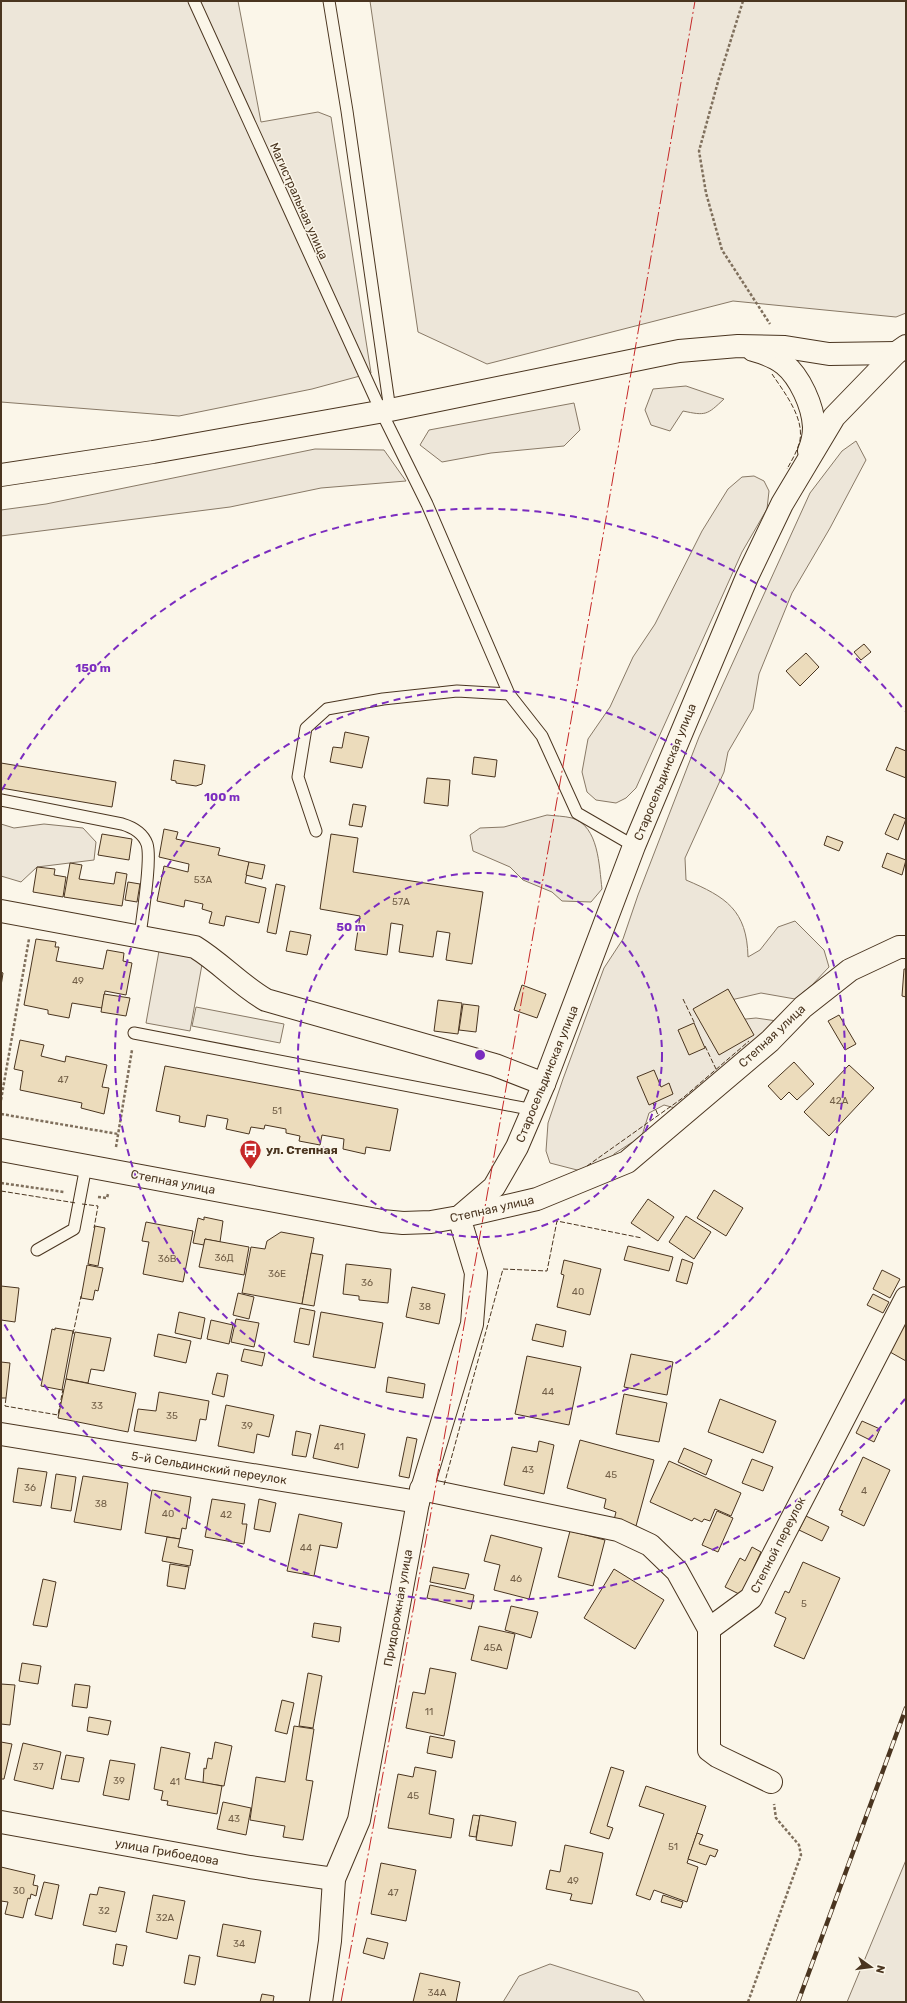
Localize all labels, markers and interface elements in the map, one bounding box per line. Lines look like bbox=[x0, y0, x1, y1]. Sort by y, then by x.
street label: Магистральная улица bbox=[267, 141, 331, 261]
text: 150 m bbox=[75, 661, 111, 675]
street label: Старосельдинская улица bbox=[631, 701, 699, 843]
text: 100 m bbox=[204, 790, 240, 804]
house number: 53А bbox=[194, 874, 213, 886]
house number: 57А bbox=[392, 896, 410, 908]
text: 50 m bbox=[336, 920, 366, 934]
house number: 49 bbox=[72, 975, 84, 987]
street label: Степная улица bbox=[736, 1002, 808, 1070]
street label: Старосельдинская улица bbox=[513, 1003, 581, 1145]
centre of rings bbox=[473, 1048, 487, 1062]
house number: 47 bbox=[57, 1074, 69, 1086]
house number: 42A bbox=[830, 1095, 849, 1107]
house number: 51 bbox=[272, 1105, 282, 1117]
bus stop icon: ул. Степная bbox=[238, 1137, 264, 1170]
place label: ул. Степная bbox=[266, 1143, 338, 1157]
street label: Степная улица bbox=[130, 1167, 216, 1197]
street label: Степная улица bbox=[449, 1193, 535, 1225]
house number: 36Д bbox=[214, 1252, 234, 1264]
house number: 36В bbox=[158, 1253, 177, 1265]
house number: 36Е bbox=[268, 1268, 286, 1280]
house number: 36 bbox=[361, 1277, 373, 1289]
house number: 40 bbox=[572, 1286, 584, 1298]
house number: 38 bbox=[419, 1301, 431, 1313]
house number: 44 bbox=[542, 1386, 554, 1398]
house number: 33 bbox=[91, 1400, 103, 1412]
house number: 35 bbox=[166, 1410, 178, 1422]
house number: 39 bbox=[241, 1420, 253, 1432]
house number: 41 bbox=[334, 1441, 344, 1453]
street label: 5-й Сельдинский переулок bbox=[130, 1449, 288, 1487]
house number: 43 bbox=[522, 1464, 534, 1476]
house number: 45 bbox=[605, 1469, 617, 1481]
house number: 36 bbox=[24, 1482, 36, 1494]
house number: 4 bbox=[861, 1485, 867, 1497]
street label: Степной переулок bbox=[748, 1494, 809, 1596]
house number: 38 bbox=[95, 1498, 107, 1510]
house number: 40 bbox=[162, 1508, 174, 1520]
house number: 42 bbox=[220, 1509, 232, 1521]
house number: 44 bbox=[300, 1542, 312, 1554]
street label: Придорожная улица bbox=[381, 1548, 415, 1668]
house number: 46 bbox=[510, 1573, 522, 1585]
house number: 5 bbox=[801, 1598, 807, 1610]
house number: 45А bbox=[484, 1642, 503, 1654]
house number: 11 bbox=[425, 1706, 433, 1718]
house number: 37 bbox=[32, 1761, 44, 1773]
house number: 39 bbox=[113, 1775, 125, 1787]
house number: 41 bbox=[170, 1776, 180, 1788]
house number: 45 bbox=[407, 1790, 419, 1802]
house number: 43 bbox=[228, 1813, 240, 1825]
street label: улица Грибоедова bbox=[114, 1836, 220, 1868]
house number: 51 bbox=[668, 1841, 678, 1853]
house number: 49 bbox=[567, 1875, 579, 1887]
house number: 30 bbox=[13, 1885, 25, 1897]
house number: 47 bbox=[387, 1887, 399, 1899]
house number: 32 bbox=[98, 1905, 110, 1917]
house number: 32А bbox=[156, 1912, 175, 1924]
house number: 34 bbox=[233, 1938, 245, 1950]
north arrow bbox=[851, 1947, 891, 1987]
text: N bbox=[873, 1964, 887, 1975]
house number: 34А bbox=[428, 1987, 447, 1999]

